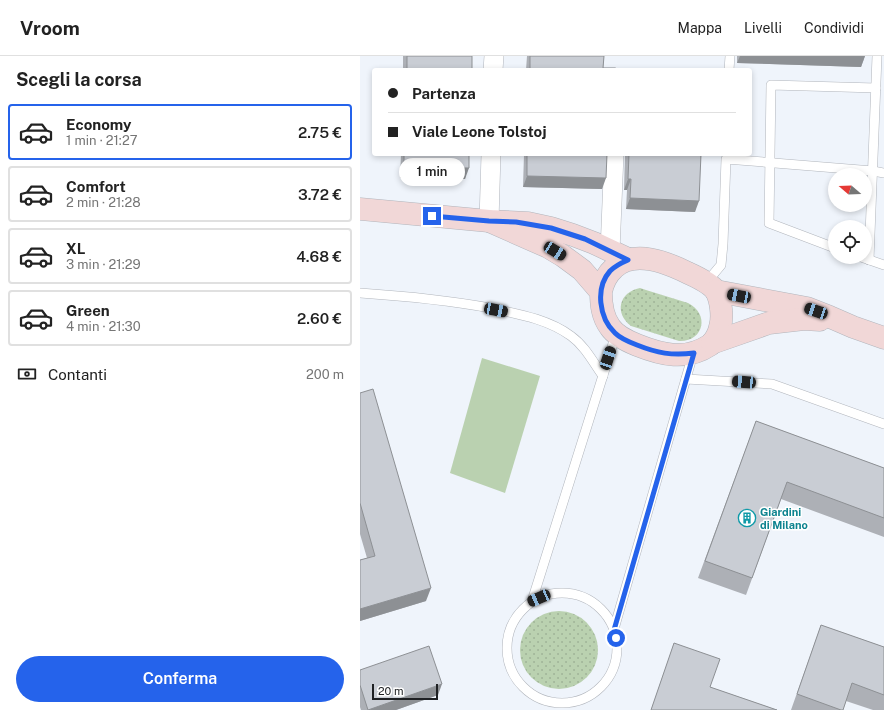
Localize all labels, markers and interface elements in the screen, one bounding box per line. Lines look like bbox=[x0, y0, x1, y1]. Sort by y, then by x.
text: Vroom bbox=[20, 17, 80, 39]
text: Mappa bbox=[678, 20, 722, 36]
text: Livelli bbox=[744, 20, 782, 36]
text: Condividi bbox=[804, 20, 864, 36]
text: Scegli la corsa bbox=[16, 69, 142, 90]
text: Partenza bbox=[412, 85, 476, 102]
icon: car bbox=[18, 114, 54, 150]
text: Economy bbox=[66, 116, 131, 133]
text: Viale Leone Tolstoj bbox=[412, 123, 547, 140]
text: 2.75 € bbox=[298, 124, 342, 141]
text: 1 min · 21:27 bbox=[66, 133, 138, 148]
callout: 1 min bbox=[399, 158, 465, 186]
text: 1 min bbox=[417, 164, 447, 179]
north arrow bbox=[828, 168, 872, 212]
map controls bbox=[828, 168, 872, 264]
icon: car bbox=[18, 176, 54, 212]
text: Comfort bbox=[66, 178, 126, 195]
text: 3.72 € bbox=[298, 186, 342, 203]
text: 2 min · 21:28 bbox=[66, 195, 141, 210]
route end bbox=[423, 207, 441, 225]
button: locate bbox=[828, 220, 872, 264]
icon: car bbox=[18, 238, 54, 274]
text: XL bbox=[66, 240, 85, 257]
car bbox=[542, 240, 568, 262]
text: 4.68 € bbox=[296, 248, 342, 265]
text: 3 min · 21:29 bbox=[66, 257, 141, 272]
car bbox=[726, 288, 752, 304]
icon: car bbox=[18, 300, 54, 336]
car bbox=[803, 301, 829, 321]
text: Green bbox=[66, 302, 110, 319]
car bbox=[483, 302, 509, 318]
text: 2.60 € bbox=[297, 310, 342, 327]
text: 4 min · 21:30 bbox=[66, 319, 141, 334]
car bbox=[599, 345, 617, 371]
icon: cash bbox=[16, 363, 38, 385]
text: Contanti bbox=[48, 366, 107, 383]
text: 200 m bbox=[306, 367, 344, 382]
car bbox=[732, 375, 756, 389]
place label: Giardini di Milano bbox=[760, 506, 808, 531]
building icon: Giardini di Milano bbox=[737, 508, 757, 528]
car bbox=[526, 588, 552, 608]
route start bbox=[607, 629, 625, 647]
button: Conferma bbox=[16, 656, 344, 702]
scale bar bbox=[372, 682, 438, 701]
text: 20 m bbox=[378, 685, 403, 697]

